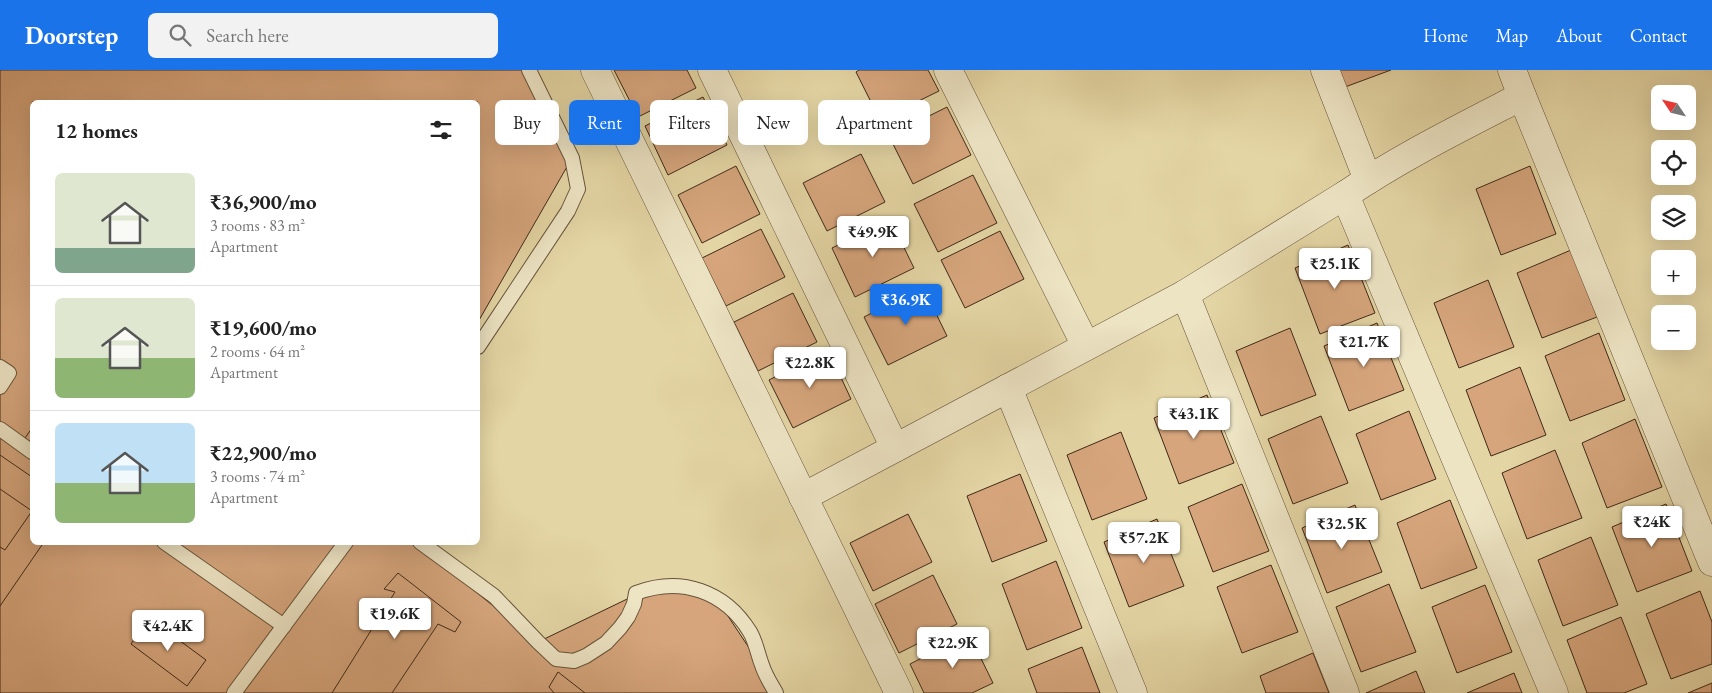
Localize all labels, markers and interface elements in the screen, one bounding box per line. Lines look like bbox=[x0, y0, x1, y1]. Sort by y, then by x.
search box bbox=[148, 13, 498, 58]
text: Doorstep bbox=[25, 20, 118, 51]
icon: search bbox=[166, 21, 194, 49]
text: Search here bbox=[206, 23, 289, 48]
text: Home bbox=[1423, 24, 1468, 47]
text: Map bbox=[1496, 24, 1528, 47]
text: About bbox=[1556, 24, 1602, 47]
text: Contact bbox=[1630, 24, 1687, 47]
north arrow bbox=[1651, 85, 1696, 130]
map controls bbox=[1651, 85, 1696, 350]
chip: Buy bbox=[495, 100, 559, 145]
chip: Rent bbox=[569, 100, 640, 145]
chip: Filters bbox=[650, 100, 728, 145]
chip: New bbox=[738, 100, 808, 145]
chip: Apartment bbox=[818, 100, 930, 145]
icon: filters bbox=[427, 116, 455, 144]
text: 12 homes bbox=[55, 117, 138, 144]
button: locate bbox=[1651, 140, 1696, 185]
text: ₹36,900/mo bbox=[210, 188, 317, 215]
icon: home bbox=[95, 193, 155, 253]
button: layers bbox=[1651, 195, 1696, 240]
text: 3 rooms · 83 m² bbox=[210, 215, 305, 236]
pin: ₹49.9K bbox=[832, 216, 914, 258]
text: ₹49.9K bbox=[848, 221, 898, 242]
text: Apartment bbox=[210, 236, 278, 257]
pin: ₹25.1K bbox=[1294, 248, 1376, 290]
button: + bbox=[1651, 250, 1696, 295]
text: ₹25.1K bbox=[1310, 253, 1360, 274]
pin: ₹36.9K bbox=[865, 284, 947, 326]
text: ₹36.9K bbox=[881, 289, 931, 310]
button: − bbox=[1651, 305, 1696, 350]
text: ₹19,600/mo bbox=[210, 314, 317, 341]
icon: home bbox=[95, 318, 155, 378]
pin: ₹21.7K bbox=[1323, 326, 1405, 368]
text: ₹21.7K bbox=[1339, 331, 1389, 352]
text: 2 rooms · 64 m² bbox=[210, 341, 305, 362]
pin: ₹22.8K bbox=[769, 346, 851, 389]
text: ₹22.8K bbox=[785, 352, 835, 373]
text: Apartment bbox=[210, 362, 278, 383]
pin: ₹43.1K bbox=[1153, 398, 1235, 440]
text: ₹43.1K bbox=[1169, 403, 1219, 424]
text: ₹22,900/mo bbox=[210, 439, 317, 466]
icon: home bbox=[95, 443, 155, 503]
text: 3 rooms · 74 m² bbox=[210, 466, 305, 487]
text: Apartment bbox=[210, 487, 278, 508]
pin: ₹24K bbox=[1622, 506, 1682, 548]
pin: ₹32.5K bbox=[1301, 508, 1383, 550]
text: ₹24K bbox=[1633, 511, 1671, 532]
text: ₹32.5K bbox=[1317, 513, 1367, 534]
pin: ₹57.2K bbox=[1103, 522, 1185, 564]
text: ₹57.2K bbox=[1119, 527, 1169, 548]
pin: ₹19.6K bbox=[354, 598, 436, 640]
text: ₹19.6K bbox=[370, 603, 420, 624]
pin: ₹42.4K bbox=[127, 610, 209, 652]
text: ₹42.4K bbox=[143, 615, 193, 636]
pin: ₹22.9K bbox=[912, 626, 994, 669]
text: ₹22.9K bbox=[928, 632, 978, 653]

